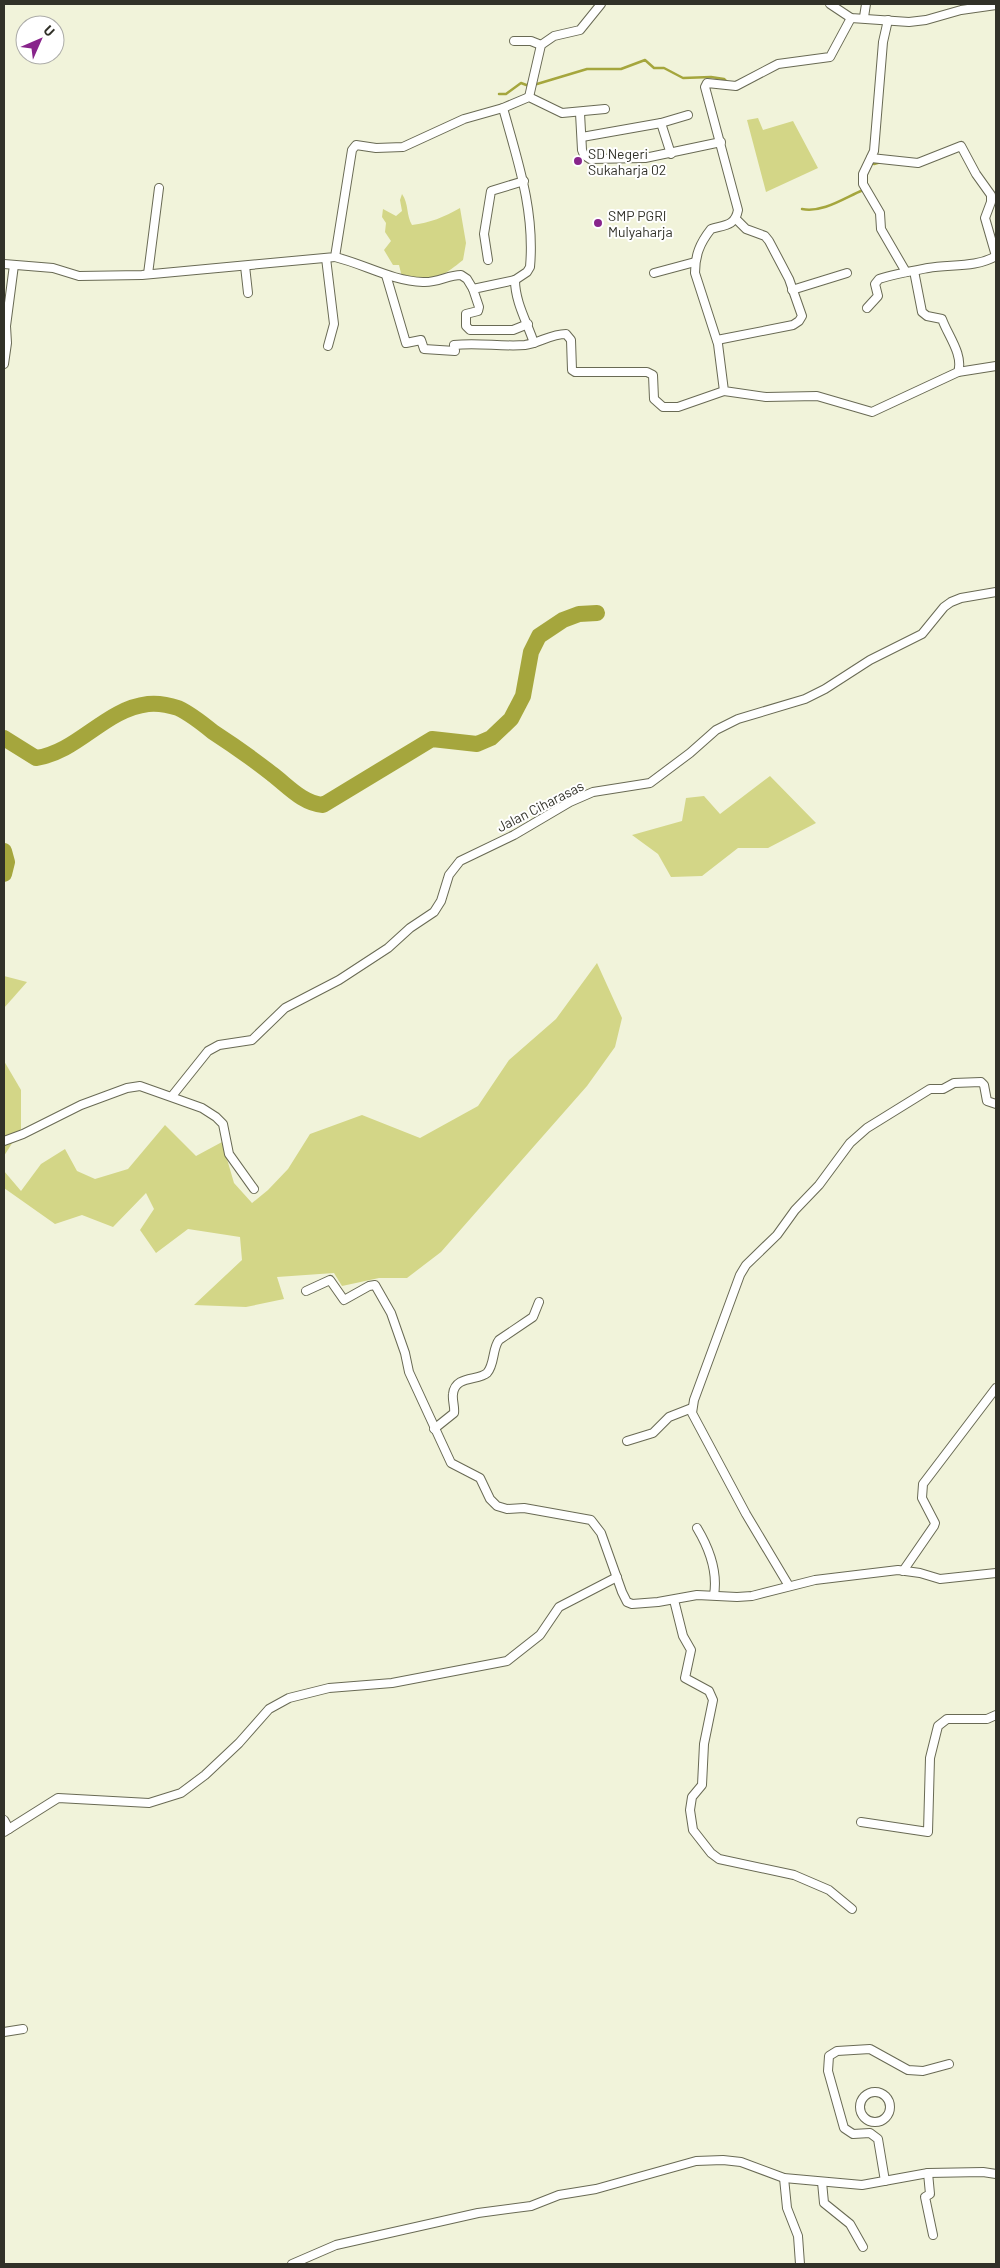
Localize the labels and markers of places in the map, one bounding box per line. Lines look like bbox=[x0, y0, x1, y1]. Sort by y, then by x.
place label: SD Negeri Sukaharja 02 bbox=[588, 145, 666, 178]
marker: SD Negeri Sukaharja 02 bbox=[572, 155, 584, 167]
place label: SMP PGRI Mulyaharja bbox=[608, 207, 673, 240]
marker: SMP PGRI Mulyaharja bbox=[592, 217, 604, 229]

